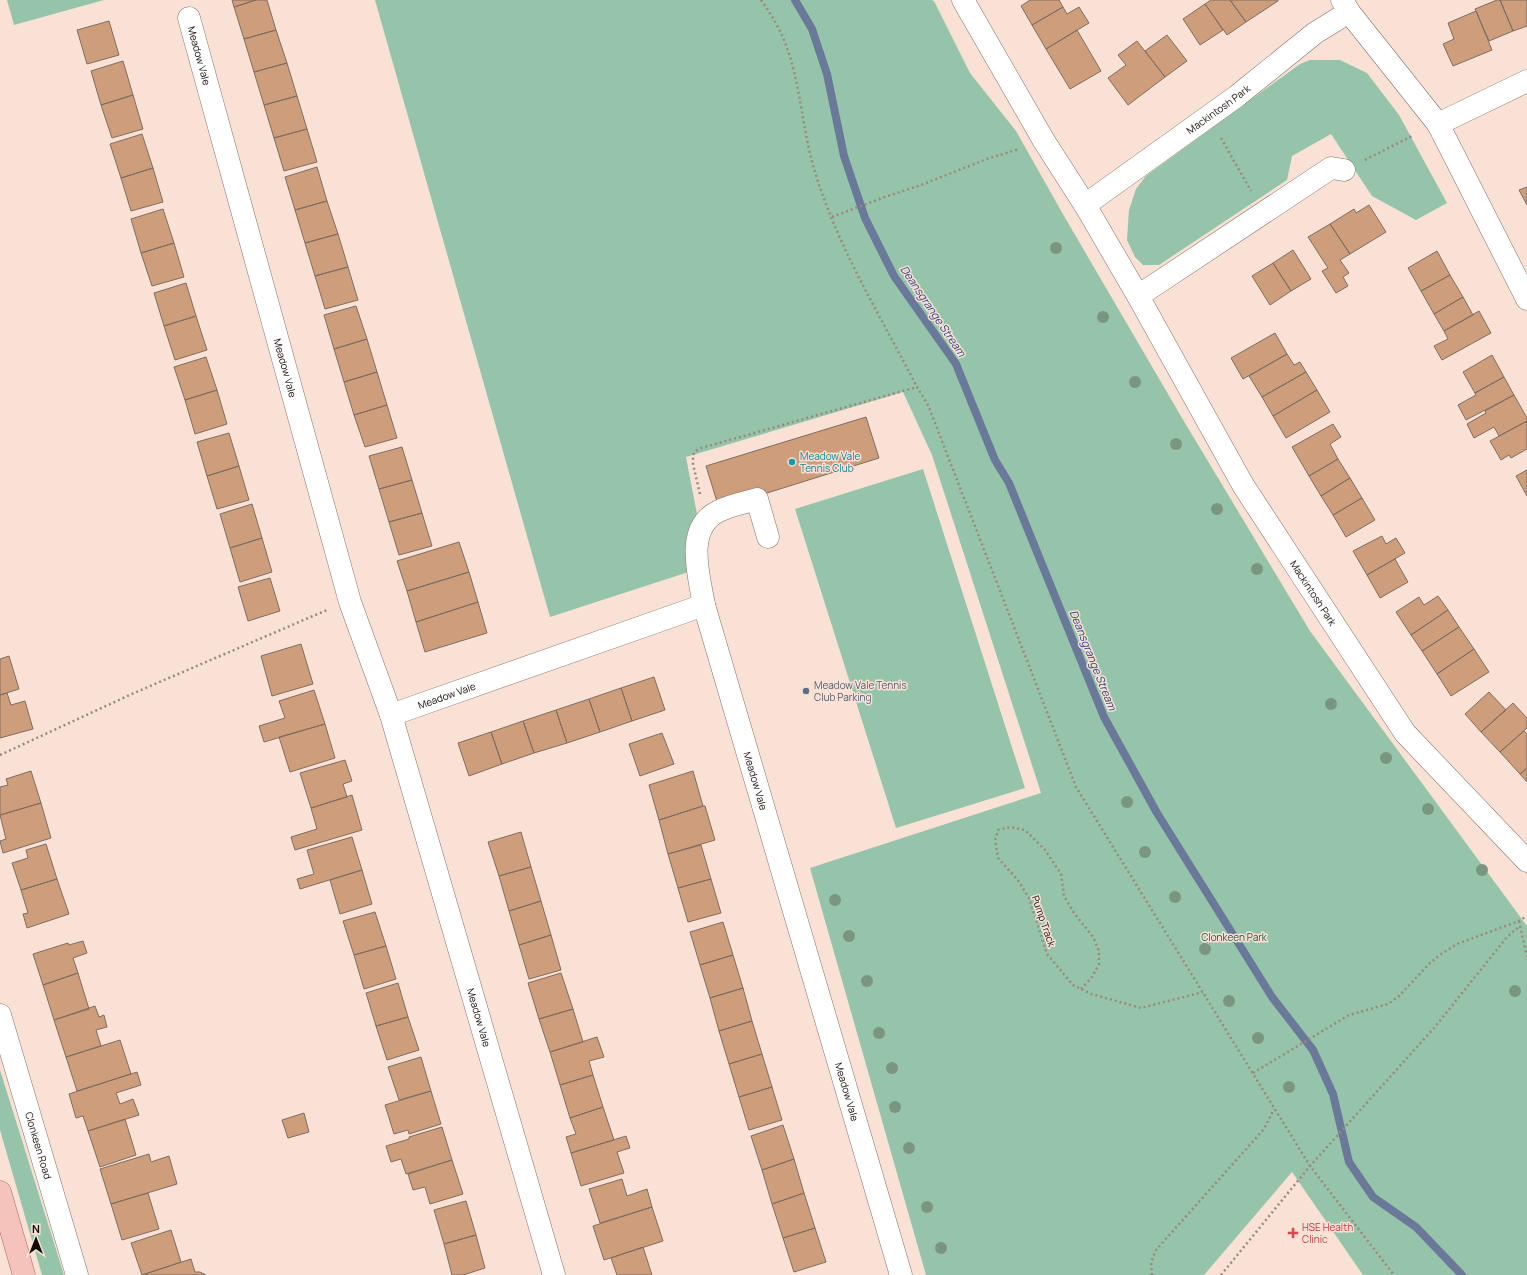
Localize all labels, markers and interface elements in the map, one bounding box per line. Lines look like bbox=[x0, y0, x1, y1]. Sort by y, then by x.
street label: Meadow Vale bbox=[185, 25, 214, 87]
street label: Mackintosh Park bbox=[1183, 81, 1254, 137]
water label: Deansgrange Stream bbox=[897, 262, 970, 360]
street label: Meadow Vale bbox=[271, 337, 300, 399]
place label: Meadow Vale Tennis Club bbox=[800, 449, 860, 475]
marker: Meadow Vale Tennis Club bbox=[787, 457, 797, 467]
street label: Mackintosh Park bbox=[1287, 557, 1341, 629]
water label: Deansgrange Stream bbox=[1066, 607, 1121, 713]
place label: Meadow Vale Tennis Club Parking bbox=[814, 678, 907, 704]
street label: Meadow Vale bbox=[416, 679, 478, 712]
marker: Meadow Vale Tennis Club Parking bbox=[801, 686, 811, 696]
street label: Meadow Vale bbox=[740, 750, 771, 812]
street label: Pump Track bbox=[1029, 894, 1060, 949]
park label: Clonkeen Park bbox=[1201, 930, 1268, 944]
street label: Meadow Vale bbox=[464, 986, 494, 1049]
street label: Meadow Vale bbox=[832, 1061, 862, 1123]
street label: Clonkeen Road bbox=[22, 1110, 55, 1181]
north arrow bbox=[16, 1219, 56, 1259]
place label: HSE Health Clinic bbox=[1302, 1220, 1353, 1246]
text: N bbox=[32, 1221, 40, 1236]
marker: HSE Health Clinic bbox=[1287, 1227, 1299, 1239]

